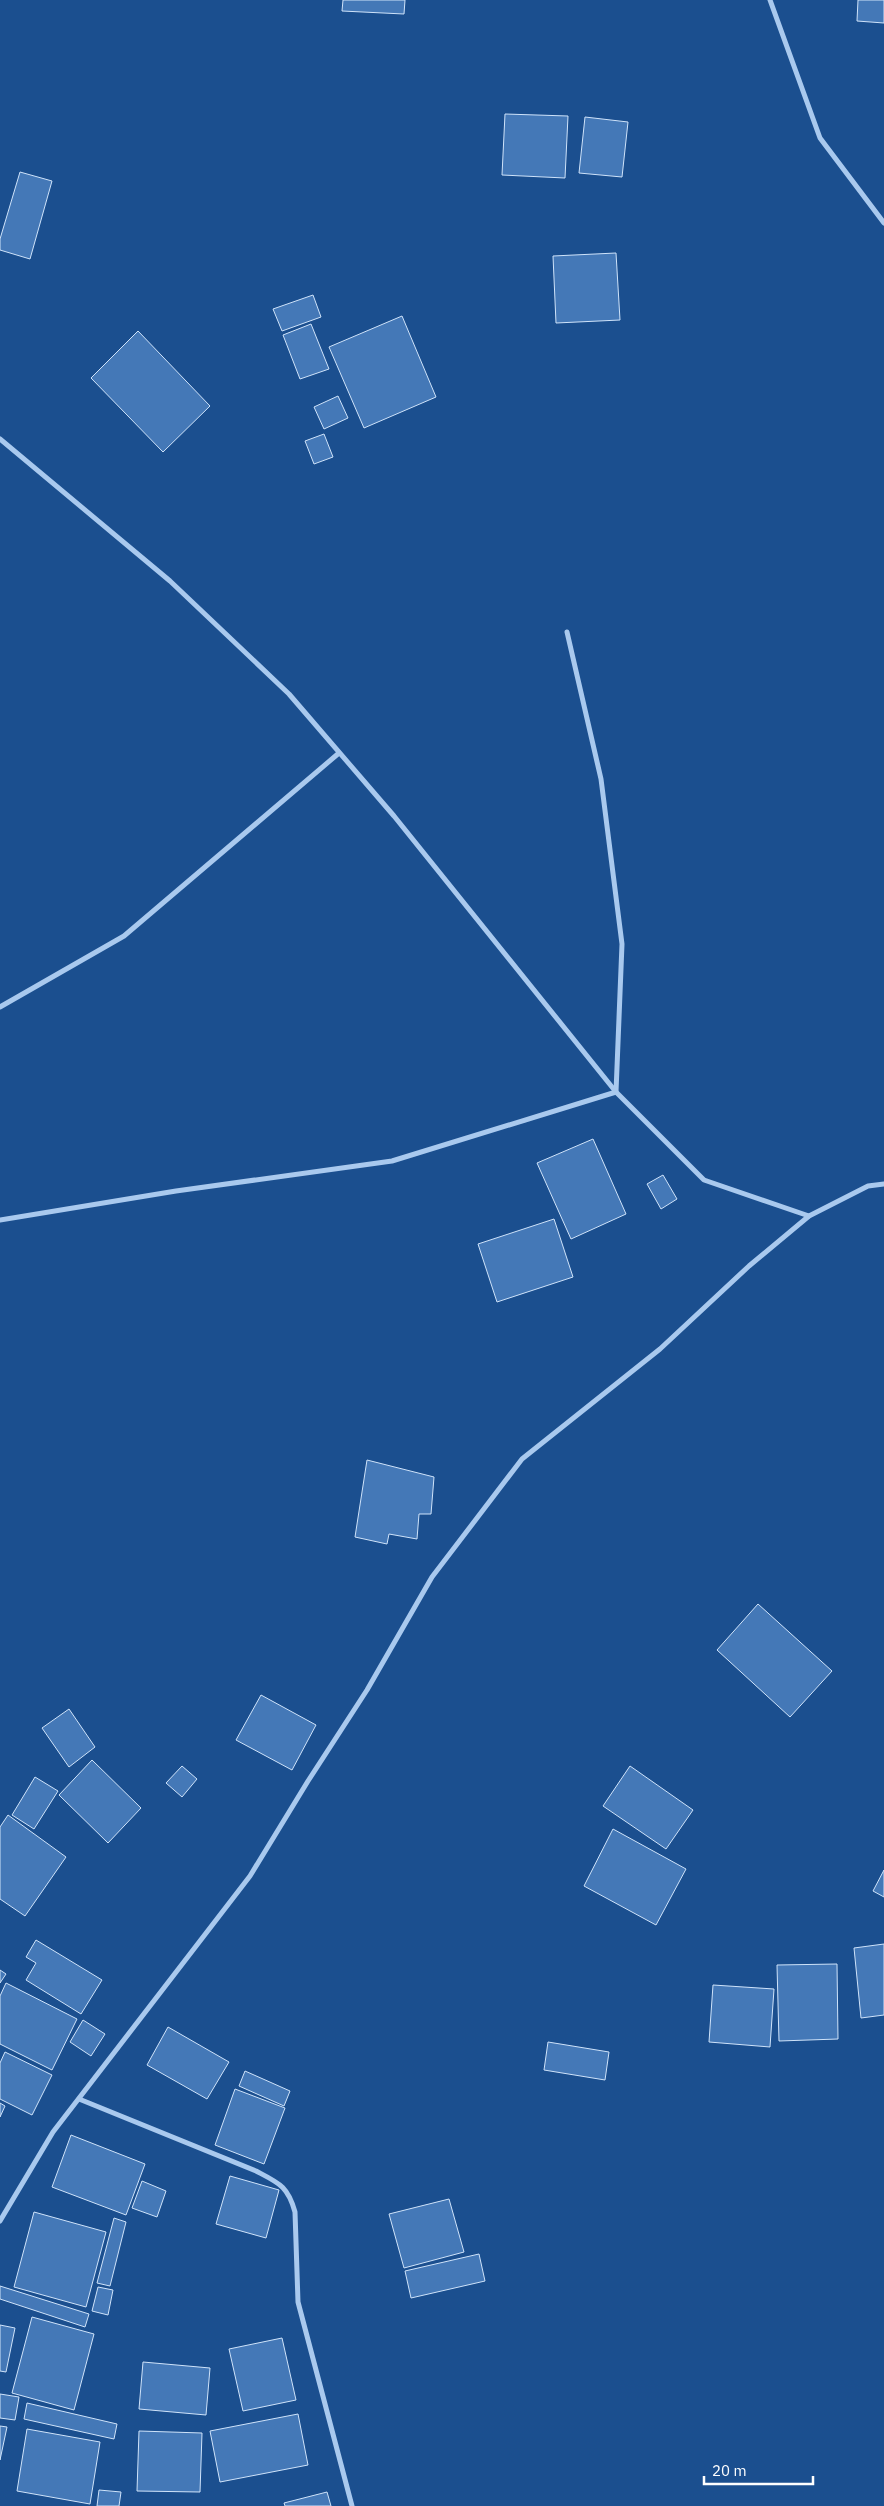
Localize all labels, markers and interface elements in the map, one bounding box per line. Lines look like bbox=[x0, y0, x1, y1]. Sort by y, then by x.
scale bar bbox=[704, 2454, 813, 2486]
text: 20 m bbox=[712, 2461, 747, 2480]

